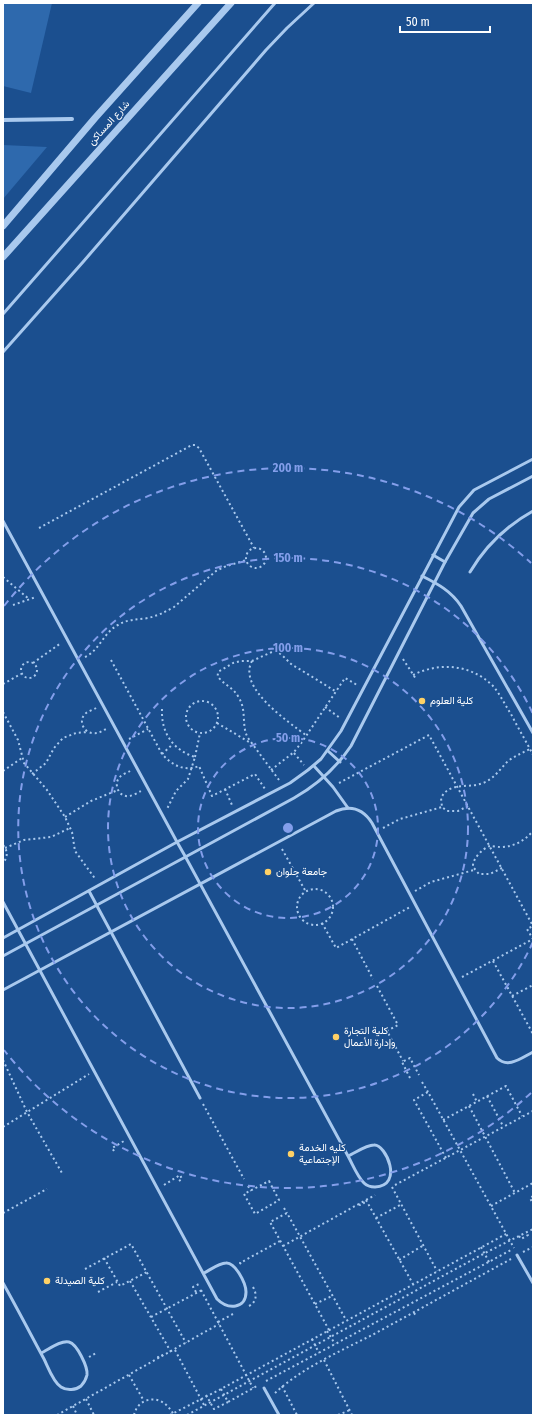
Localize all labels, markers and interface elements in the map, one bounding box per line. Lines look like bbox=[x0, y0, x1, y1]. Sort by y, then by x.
scale bar bbox=[400, 8, 490, 34]
text: 50 m bbox=[406, 15, 430, 29]
street label: شارع المساكن bbox=[86, 98, 132, 148]
text: 200 m bbox=[272, 461, 303, 475]
text: 150 m bbox=[273, 551, 303, 565]
text: 100 m bbox=[273, 641, 303, 655]
place label: كلية العلوم bbox=[430, 695, 474, 707]
marker: كلية العلوم bbox=[417, 696, 427, 706]
text: 50 m bbox=[276, 731, 300, 745]
centre of rings bbox=[281, 821, 295, 835]
place label: جامعة حلوان bbox=[276, 866, 328, 878]
marker: جامعة حلوان bbox=[263, 867, 273, 877]
place label: كلية التجارة وإدارة الأعمال bbox=[344, 1025, 395, 1049]
marker: كلية التجارة وإدارة الأعمال bbox=[331, 1032, 341, 1042]
place label: كليه الخدمة الإجتماعية bbox=[299, 1142, 346, 1166]
marker: كليه الخدمة الإجتماعية bbox=[286, 1149, 296, 1159]
place label: كلية الصيدلة bbox=[55, 1275, 105, 1287]
marker: كلية الصيدلة bbox=[42, 1276, 52, 1286]

